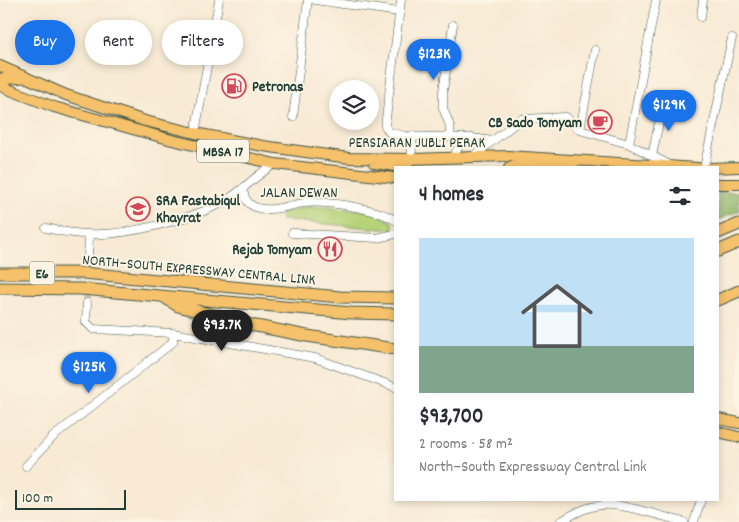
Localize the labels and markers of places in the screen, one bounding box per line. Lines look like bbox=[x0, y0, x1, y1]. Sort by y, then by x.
pin: $123K bbox=[399, 38, 469, 81]
fuel station icon: Petronas bbox=[221, 73, 247, 99]
place label: Petronas bbox=[252, 77, 303, 99]
pin: $129K bbox=[634, 90, 704, 132]
cafe icon: CB Sado Tomyam bbox=[587, 109, 613, 135]
place label: CB Sado Tomyam bbox=[488, 113, 582, 135]
place label: SRA Fastabiqul Khayrat bbox=[156, 191, 241, 230]
school or university icon: SRA Fastabiqul Khayrat bbox=[125, 196, 151, 222]
restaurant icon: Rejab Tomyam bbox=[317, 236, 343, 262]
place label: Rejab Tomyam bbox=[232, 240, 312, 262]
pin: $93.7K bbox=[181, 310, 263, 352]
pin: $125K bbox=[54, 352, 124, 394]

